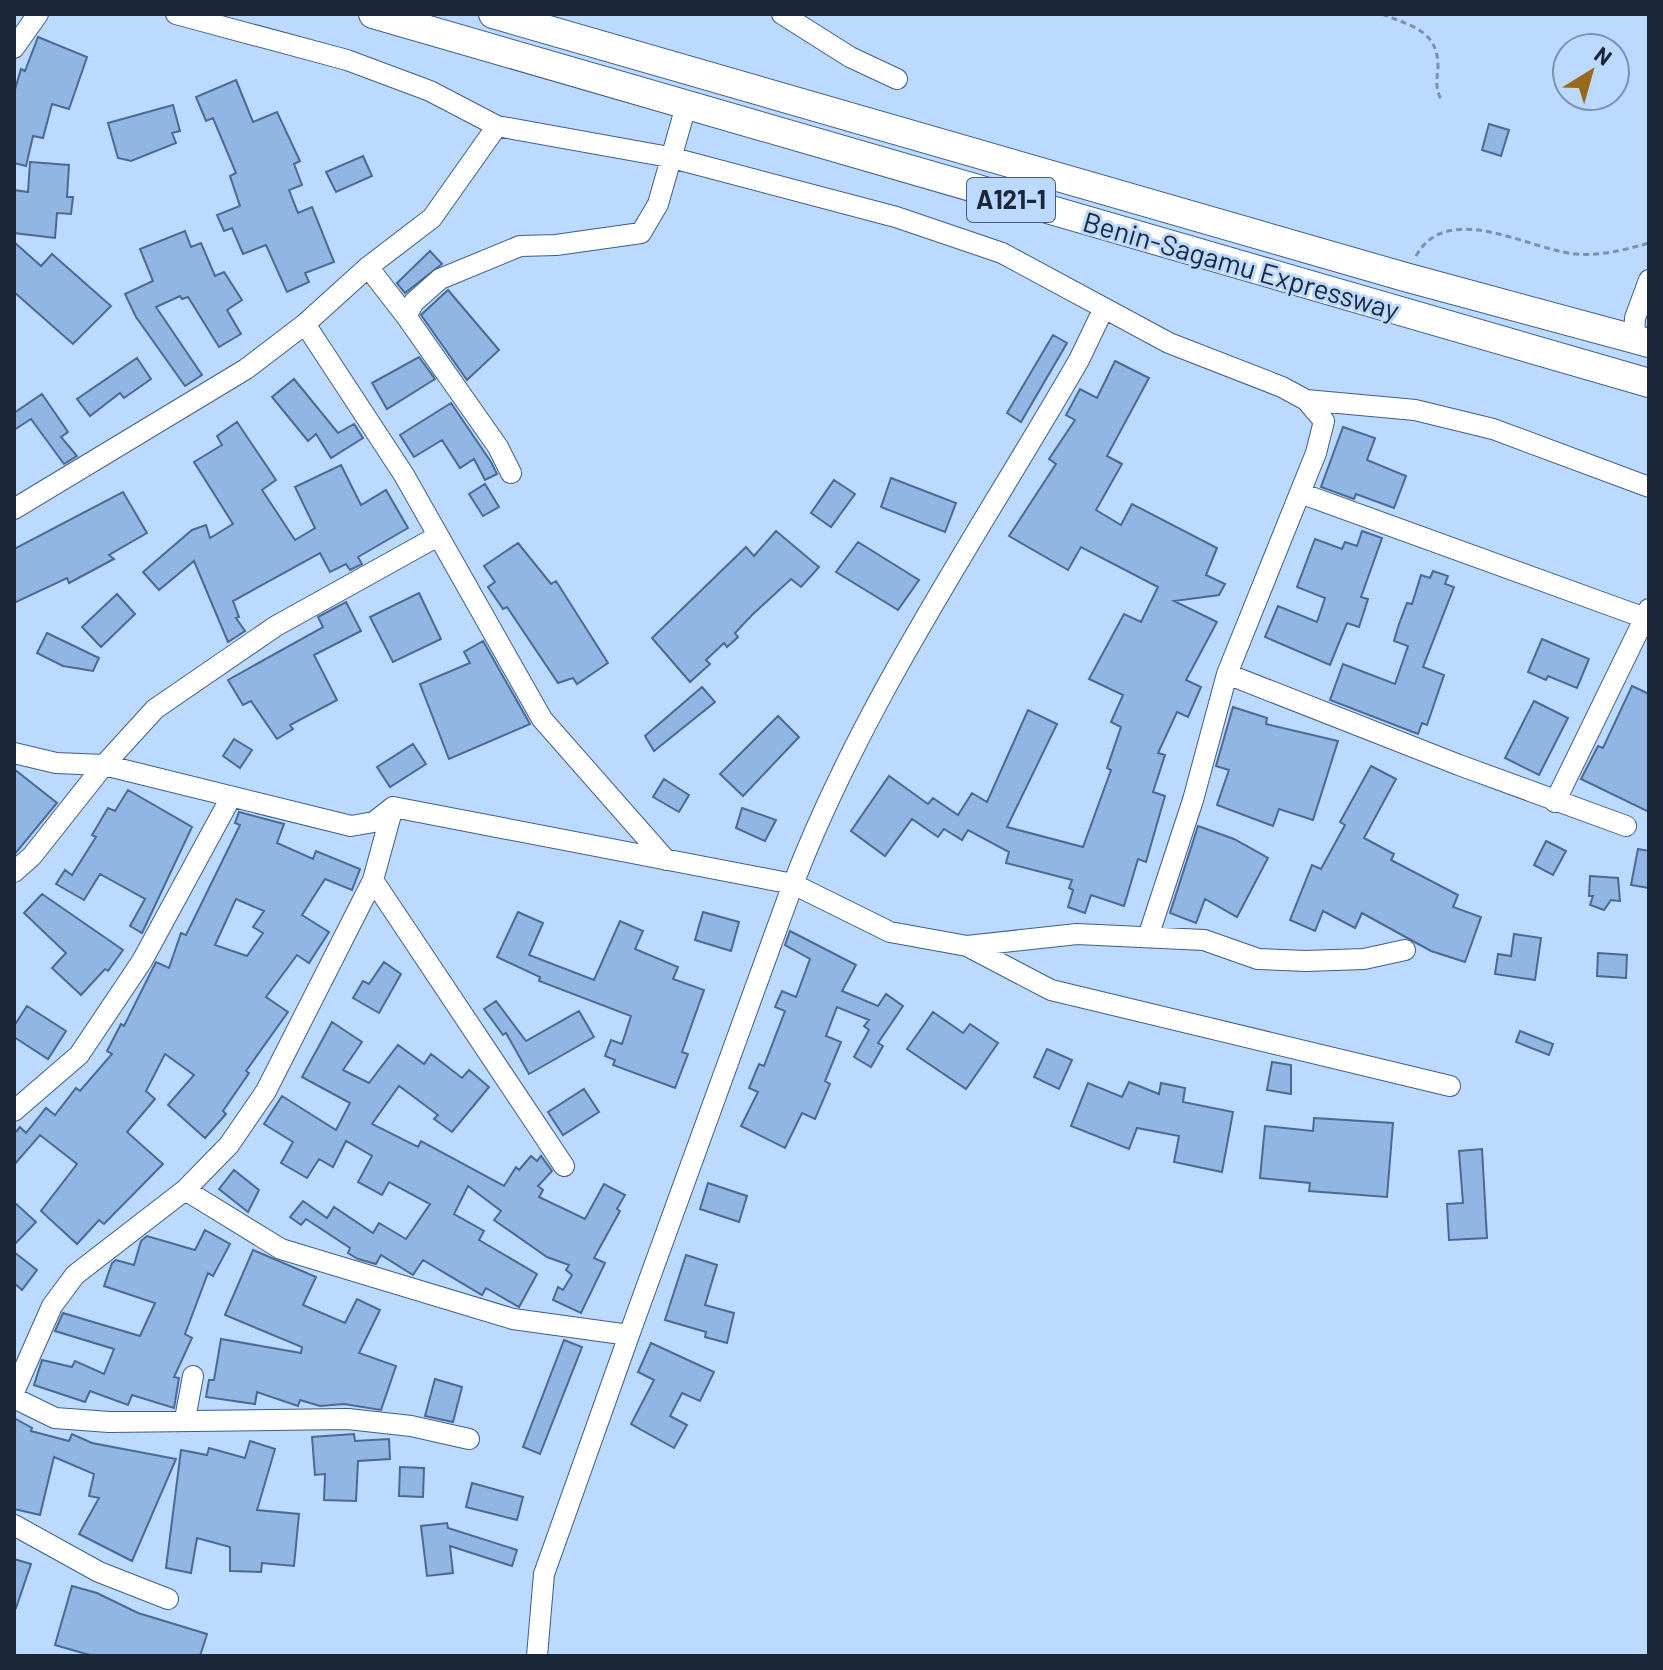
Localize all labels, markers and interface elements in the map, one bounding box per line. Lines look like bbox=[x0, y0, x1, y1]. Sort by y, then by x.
north arrow bbox=[1551, 32, 1631, 112]
text: N bbox=[1590, 40, 1617, 70]
road number: A121-1 bbox=[967, 178, 1055, 222]
street label: Benin-Sagamu Expressway bbox=[1079, 204, 1403, 327]

